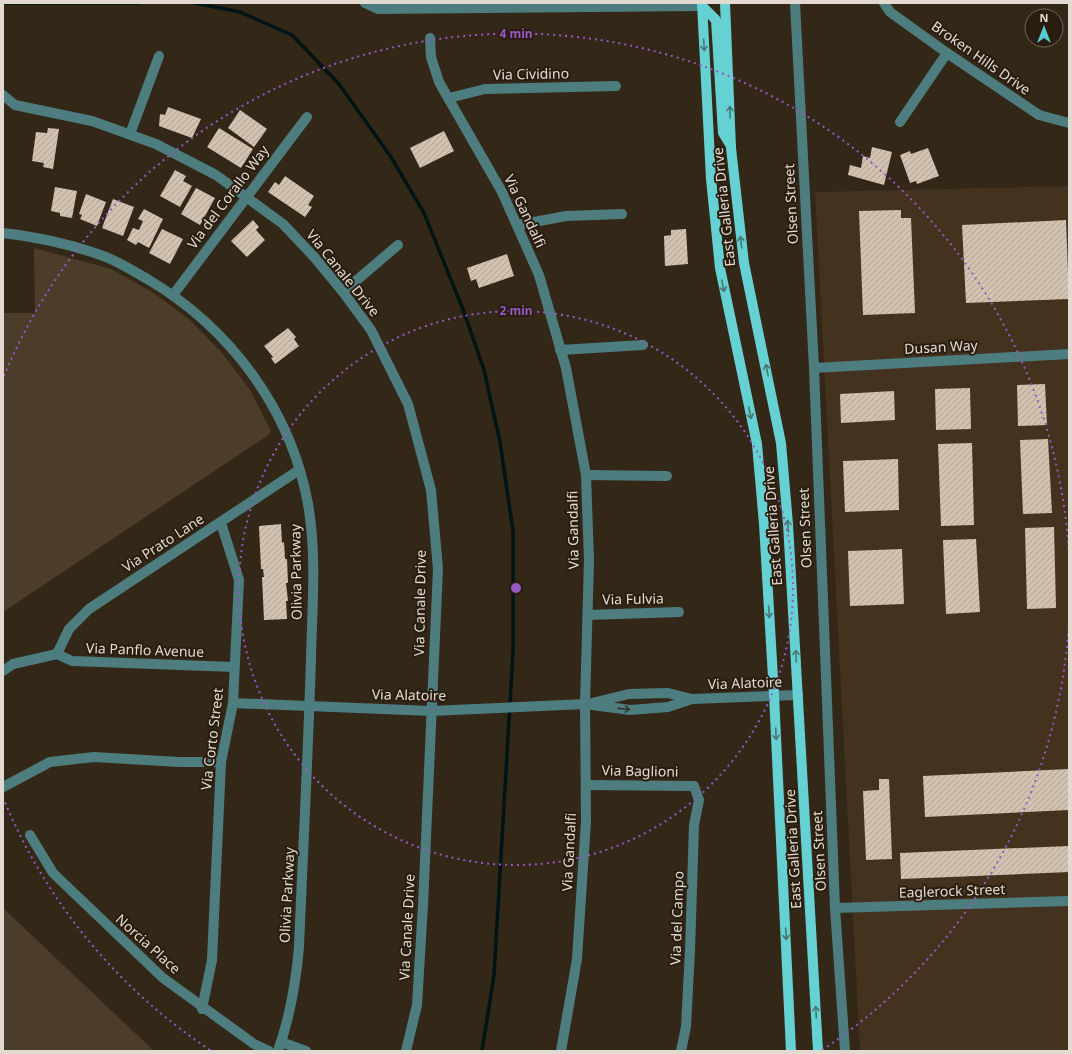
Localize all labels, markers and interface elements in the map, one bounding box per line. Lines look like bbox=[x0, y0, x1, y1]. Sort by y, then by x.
north arrow bbox=[1024, 8, 1064, 48]
text: N bbox=[1040, 10, 1048, 25]
street label: Broken Hills Drive bbox=[928, 16, 1035, 99]
text: 4 min bbox=[499, 25, 533, 42]
one-way arrow bbox=[701, 38, 708, 51]
street label: Via Cividino bbox=[493, 63, 569, 84]
one-way arrow bbox=[726, 106, 734, 119]
street label: Via del Corallo Way bbox=[182, 140, 273, 252]
street label: East Galleria Drive bbox=[708, 146, 739, 268]
street label: Olsen Street bbox=[779, 163, 802, 245]
street label: Via Gandalfi bbox=[500, 171, 551, 250]
street label: Via Canale Drive bbox=[302, 225, 384, 320]
one-way arrow bbox=[737, 236, 745, 249]
one-way arrow bbox=[720, 279, 728, 292]
text: 2 min bbox=[499, 302, 533, 319]
street label: Dusan Way bbox=[904, 335, 979, 358]
one-way arrow bbox=[762, 363, 770, 376]
one-way arrow bbox=[746, 407, 754, 420]
street label: East Galleria Drive bbox=[759, 466, 786, 586]
street label: Olsen Street bbox=[794, 487, 815, 569]
street label: Via Gandalfi bbox=[562, 490, 583, 570]
street label: Via Prato Lane bbox=[118, 509, 208, 576]
one-way arrow bbox=[785, 520, 792, 533]
street label: Olivia Parkway bbox=[285, 523, 306, 620]
street label: Via Canale Drive bbox=[409, 549, 430, 656]
centre of rings bbox=[509, 581, 523, 595]
street label: Via Fulvia bbox=[602, 588, 664, 609]
one-way arrow bbox=[766, 605, 773, 618]
street label: Via Panflo Avenue bbox=[86, 638, 204, 661]
one-way arrow bbox=[792, 650, 799, 663]
street label: Via Alatoire bbox=[707, 672, 783, 693]
street label: Via Alatoire bbox=[372, 684, 446, 705]
street label: Via Corto Street bbox=[196, 687, 227, 791]
one-way arrow bbox=[617, 705, 630, 712]
one-way arrow bbox=[773, 727, 780, 740]
street label: Via Baglioni bbox=[601, 760, 679, 781]
street label: East Galleria Drive bbox=[780, 789, 805, 909]
street label: Olsen Street bbox=[807, 810, 830, 892]
street label: Via Gandalfi bbox=[557, 812, 580, 892]
street label: Olivia Parkway bbox=[275, 846, 299, 943]
street label: Via del Campo bbox=[665, 871, 688, 965]
street label: Via Canale Drive bbox=[394, 873, 419, 981]
street label: Eaglerock Street bbox=[898, 879, 1006, 902]
street label: Norcia Place bbox=[112, 909, 185, 978]
one-way arrow bbox=[782, 927, 789, 940]
one-way arrow bbox=[812, 1006, 820, 1019]

